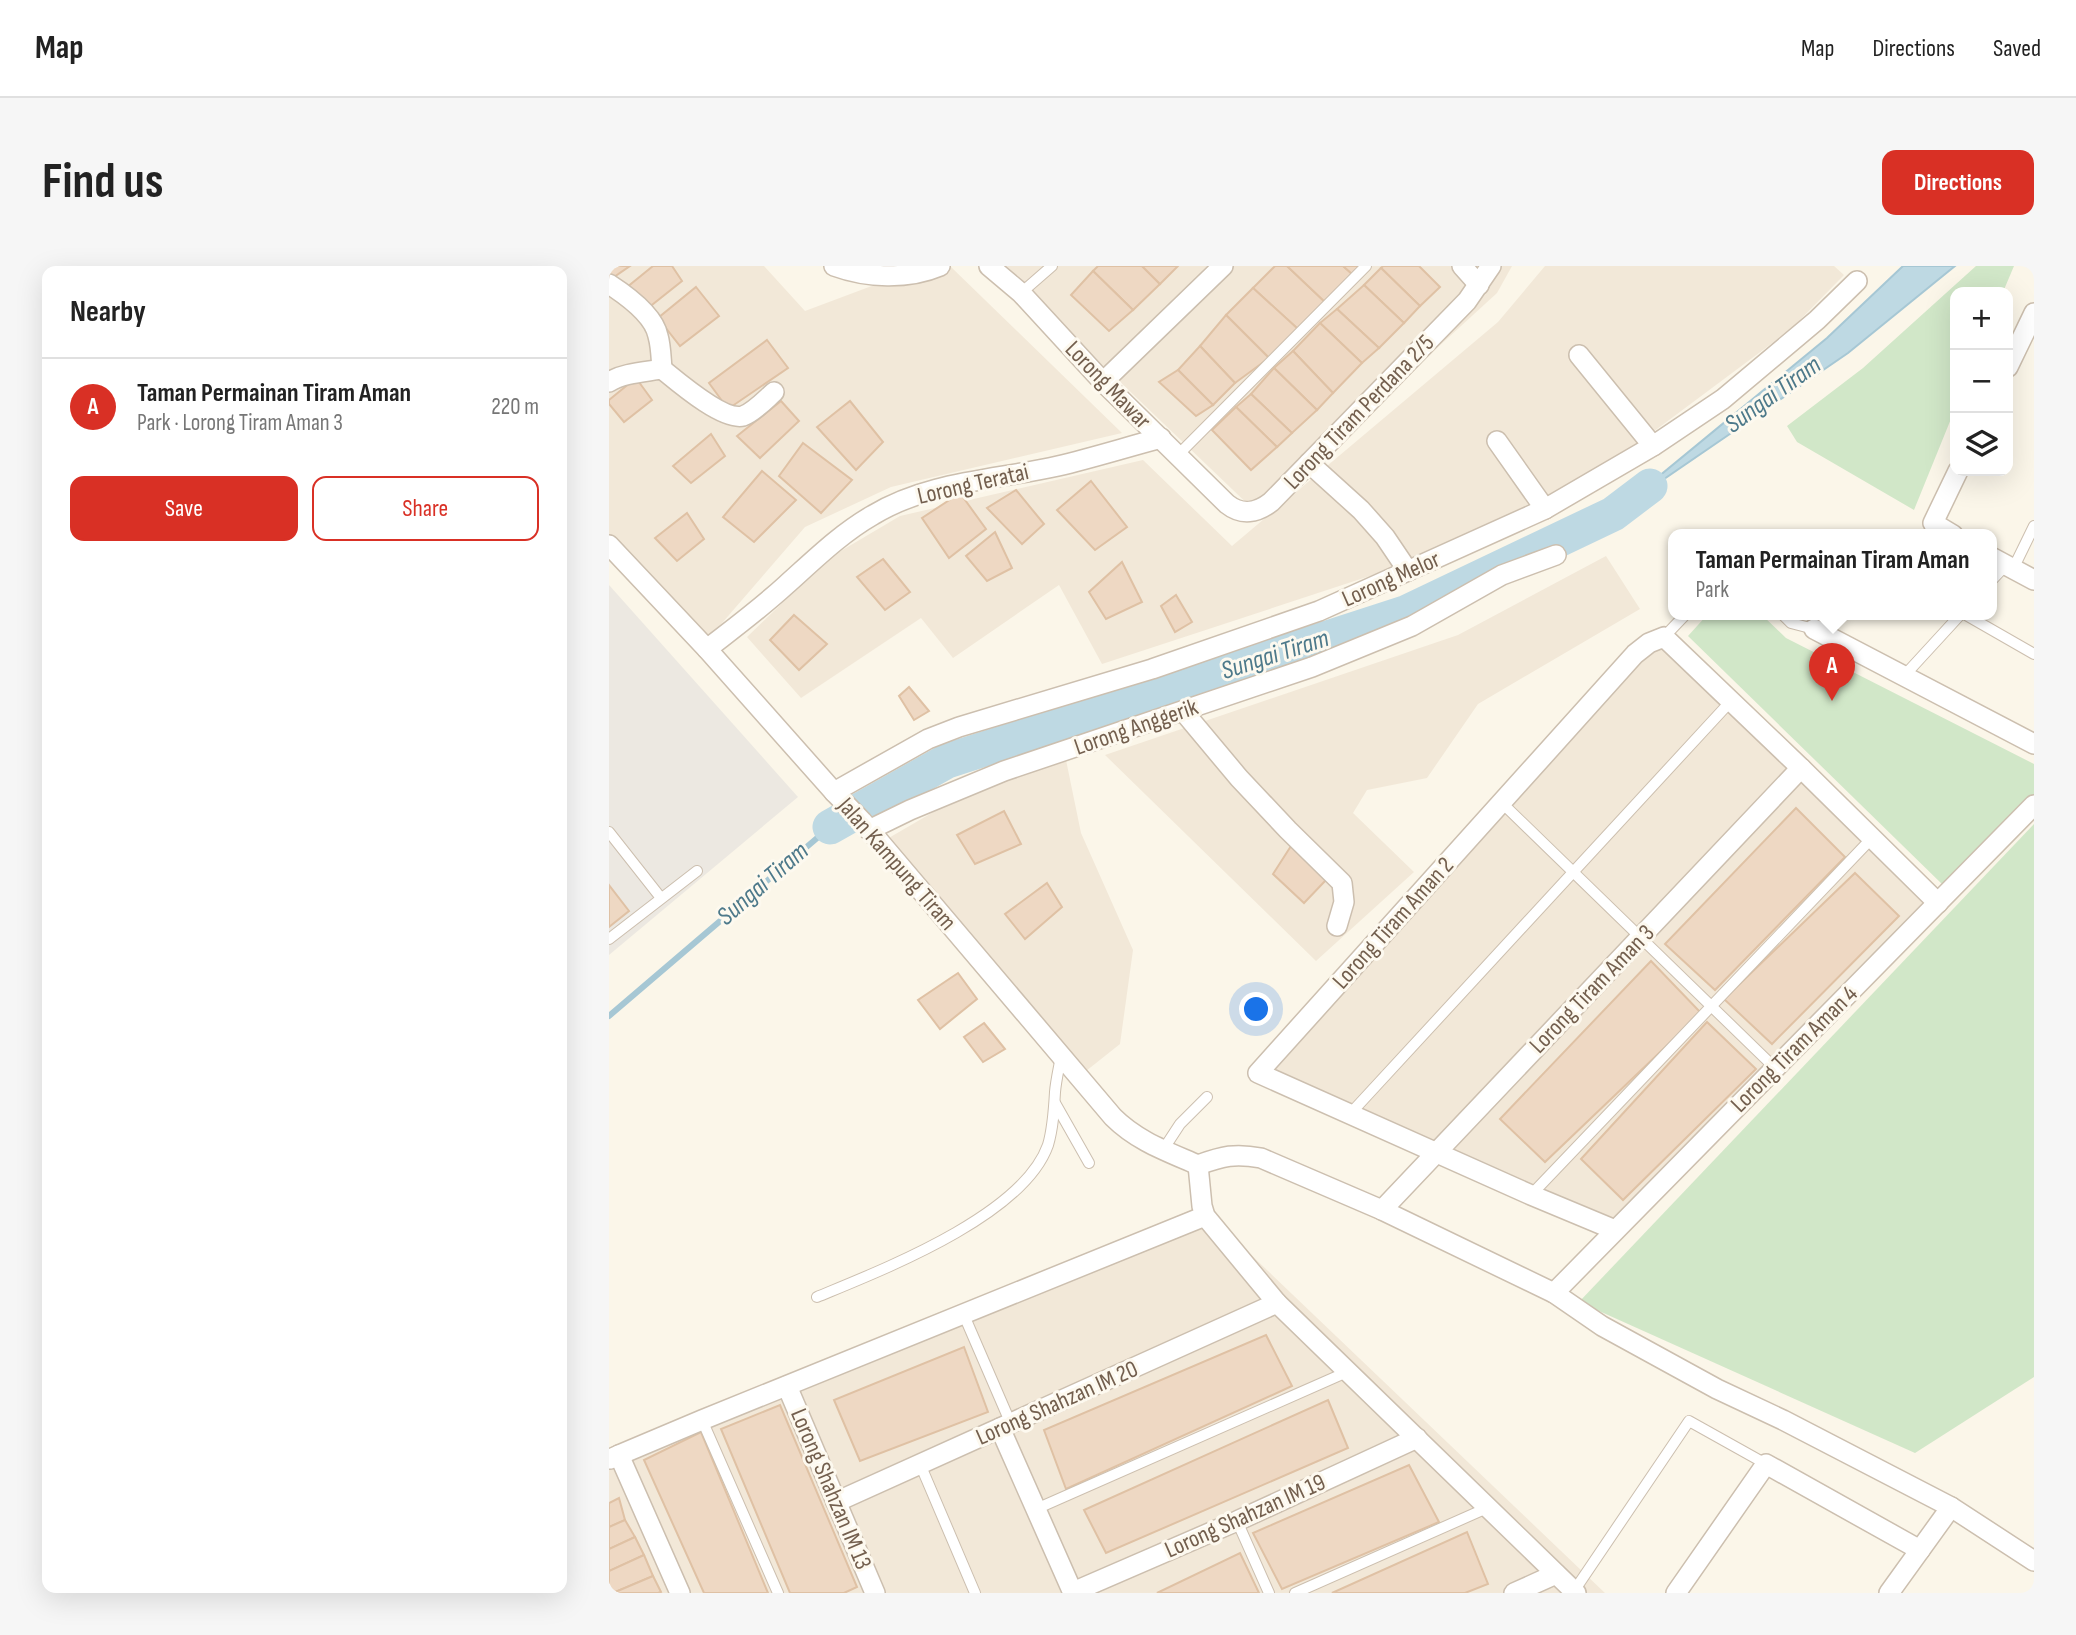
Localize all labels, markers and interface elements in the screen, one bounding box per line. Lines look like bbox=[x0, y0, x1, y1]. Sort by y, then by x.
text: Map bbox=[35, 28, 84, 68]
text: Map bbox=[1801, 34, 1834, 63]
text: Directions bbox=[1872, 34, 1955, 63]
text: Saved bbox=[1993, 34, 2041, 63]
button: Directions bbox=[1882, 150, 2034, 215]
text: Find us bbox=[42, 153, 164, 212]
map controls bbox=[1950, 287, 2013, 476]
button: + bbox=[1950, 287, 2013, 350]
text: Nearby bbox=[70, 294, 146, 330]
street label: Lorong Tiram Perdana 2/5 bbox=[1278, 329, 1440, 495]
street label: Lorong Mawar bbox=[1059, 335, 1157, 435]
water label: Sungai Tiram bbox=[1719, 350, 1827, 440]
button: − bbox=[1950, 350, 2013, 413]
text: Taman Permainan Tiram Aman bbox=[137, 378, 411, 409]
text: A bbox=[88, 393, 98, 421]
text: 220 m bbox=[491, 393, 539, 421]
text: Park · Lorong Tiram Aman 3 bbox=[137, 409, 343, 437]
button: layers bbox=[1950, 413, 2013, 476]
street label: Lorong Teratai bbox=[915, 457, 1031, 511]
button: Save bbox=[70, 476, 298, 541]
button: Share bbox=[312, 476, 539, 541]
popup bbox=[1668, 529, 1997, 620]
street label: Lorong Melor bbox=[1338, 545, 1444, 613]
text: Taman Permainan Tiram Aman bbox=[1695, 545, 1970, 576]
text: Park bbox=[1695, 576, 1729, 604]
water label: Sungai Tiram bbox=[1217, 623, 1333, 687]
pin: A bbox=[1809, 643, 1855, 701]
street label: Lorong Anggerik bbox=[1070, 692, 1202, 762]
street label: Jalan Kampung Tiram bbox=[831, 791, 963, 936]
water label: Sungai Tiram bbox=[711, 836, 815, 932]
street label: Lorong Tiram Aman 2 bbox=[1326, 851, 1460, 995]
street label: Lorong Tiram Aman 3 bbox=[1523, 919, 1661, 1059]
street label: Lorong Tiram Aman 4 bbox=[1725, 980, 1863, 1118]
your location bbox=[1239, 992, 1273, 1026]
street label: Lorong Shahzan IM 20 bbox=[972, 1354, 1142, 1452]
street label: Lorong Shahzan IM 13 bbox=[784, 1404, 878, 1574]
street label: Lorong Shahzan IM 19 bbox=[1160, 1468, 1330, 1564]

